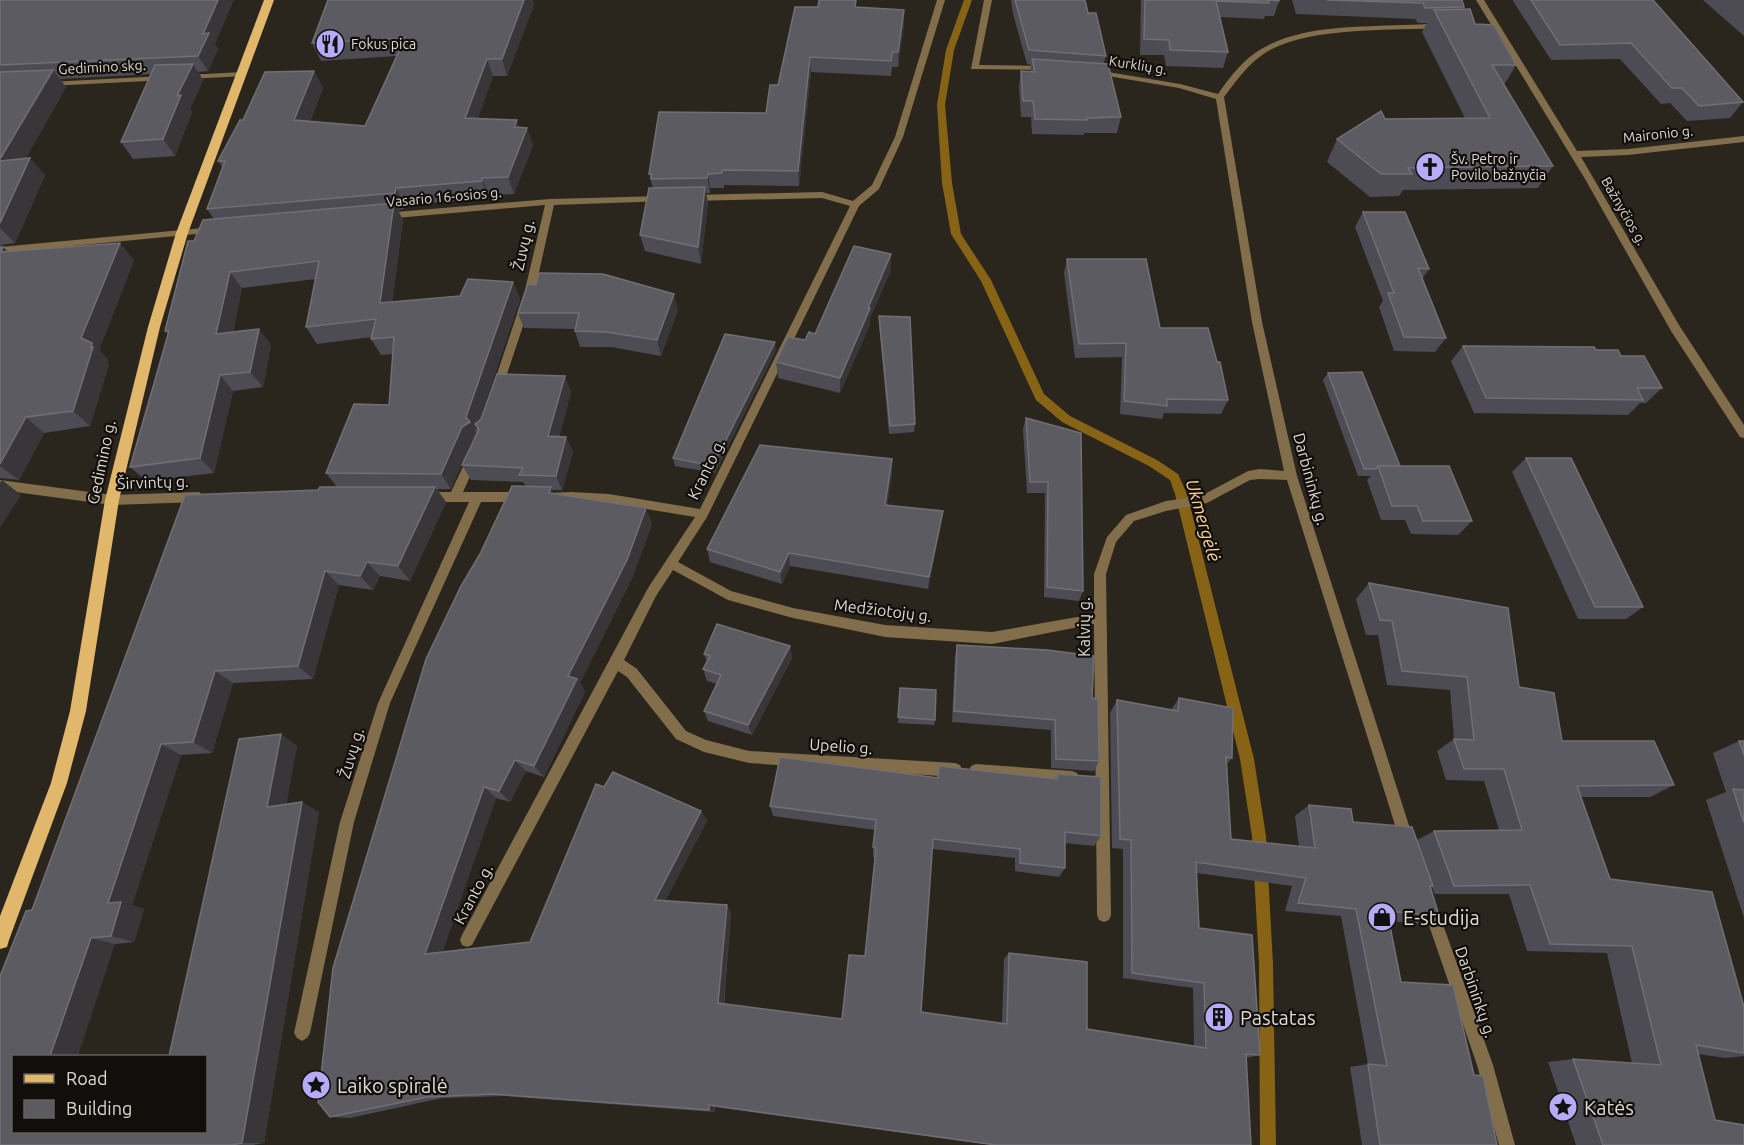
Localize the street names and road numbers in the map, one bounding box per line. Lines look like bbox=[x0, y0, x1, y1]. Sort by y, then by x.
street label: Kurklių g. bbox=[1108, 53, 1168, 77]
street label: Gedimino skg. bbox=[58, 57, 146, 77]
street label: Maironio g. bbox=[1622, 122, 1694, 146]
street label: Bažnyčios g. bbox=[1598, 174, 1650, 248]
street label: Vasario 16-osios g. bbox=[386, 184, 502, 210]
street label: Žuvų g. bbox=[507, 218, 538, 272]
street label: Gedimino g. bbox=[83, 418, 119, 506]
street label: Darbininkų g. bbox=[1290, 431, 1332, 527]
street label: Kranto g. bbox=[684, 436, 728, 502]
street label: Širvintų g. bbox=[117, 471, 189, 492]
street label: Medžiotojų g. bbox=[833, 595, 933, 625]
street label: Kalvių g. bbox=[1075, 597, 1093, 657]
street label: Žuvų g. bbox=[334, 725, 367, 780]
street label: Upelio g. bbox=[809, 735, 873, 757]
street label: Kranto g. bbox=[450, 861, 496, 927]
street label: Darbininkų g. bbox=[1452, 944, 1500, 1040]

